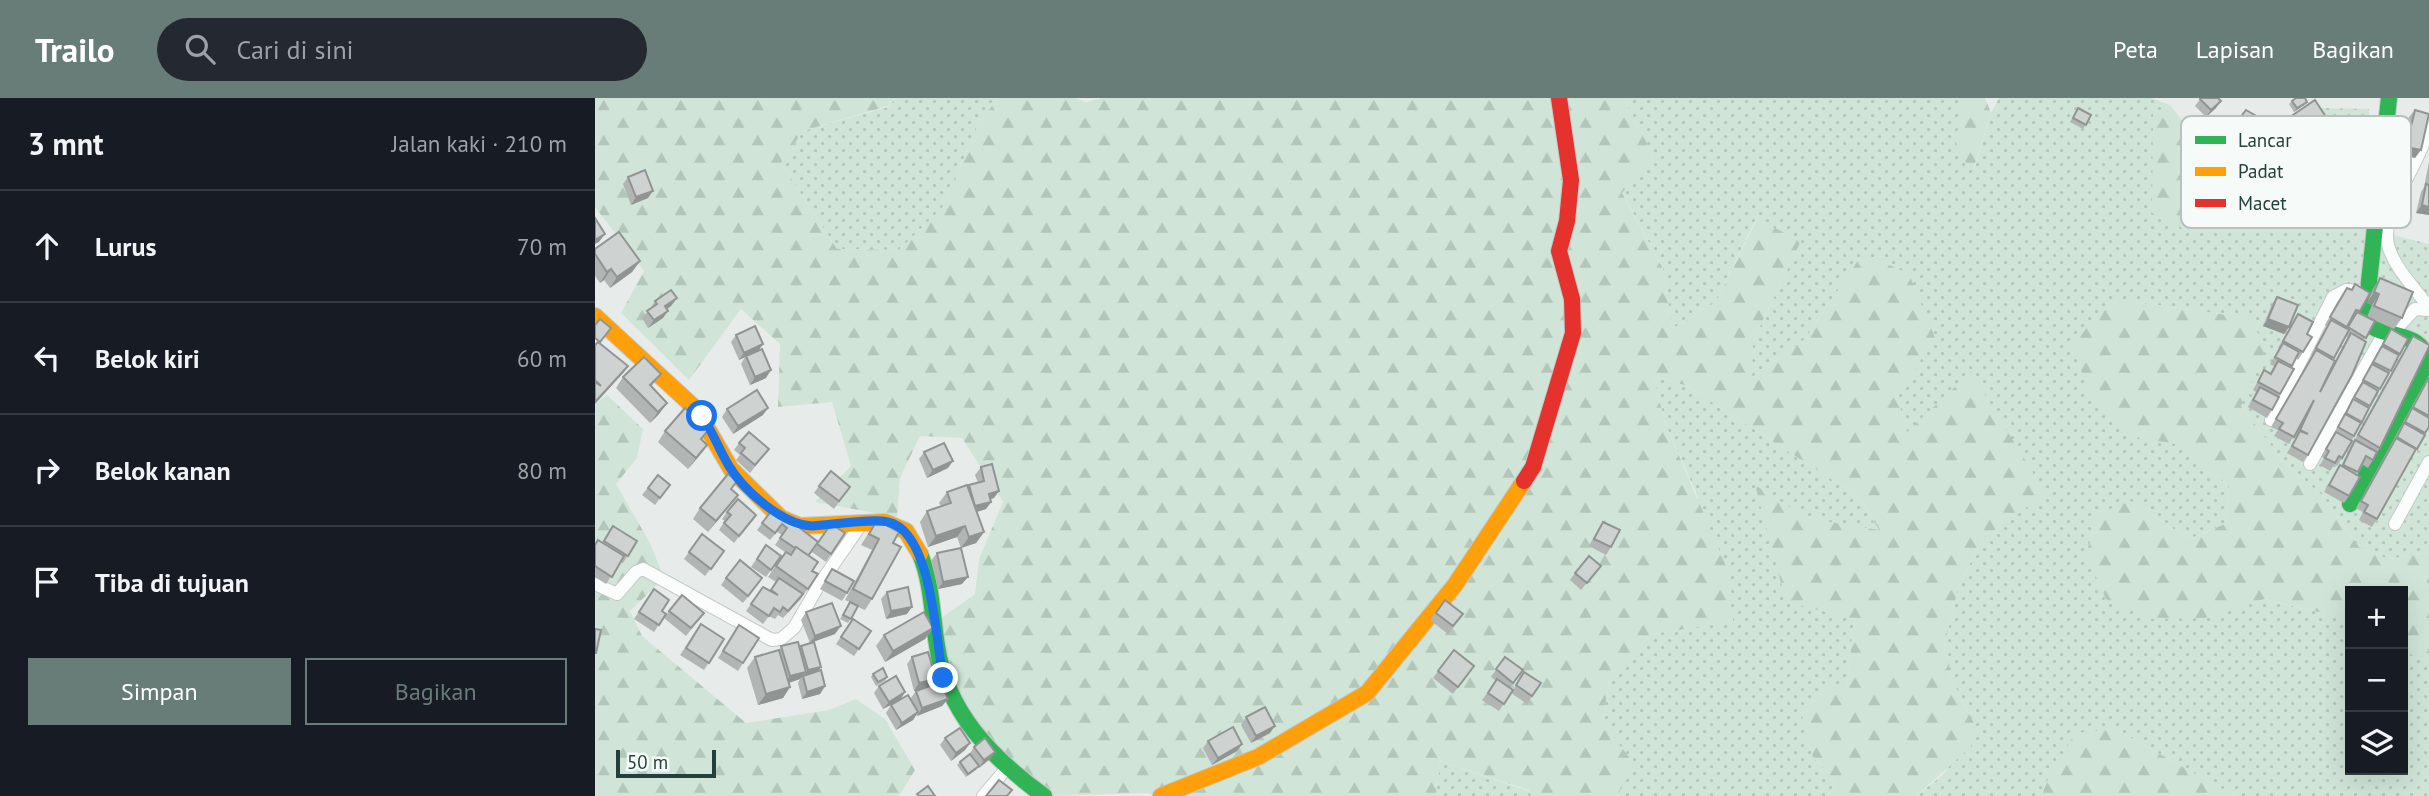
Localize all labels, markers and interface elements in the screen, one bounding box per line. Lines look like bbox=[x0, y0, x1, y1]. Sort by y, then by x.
search box bbox=[157, 18, 647, 81]
text: Trailo bbox=[35, 28, 115, 71]
icon: search bbox=[181, 30, 219, 68]
text: Cari di sini bbox=[237, 33, 354, 66]
text: Peta bbox=[2113, 34, 2158, 65]
text: Lapisan bbox=[2196, 34, 2274, 65]
text: Bagikan bbox=[2312, 34, 2394, 65]
legend bbox=[2181, 116, 2411, 228]
text: 3 mnt bbox=[28, 124, 104, 163]
text: Lancar bbox=[2238, 128, 2292, 152]
text: Jalan kaki · 210 m bbox=[392, 129, 567, 158]
text: Padat bbox=[2238, 159, 2284, 183]
text: Macet bbox=[2238, 191, 2287, 215]
icon: ahead bbox=[28, 227, 66, 265]
text: Lurus bbox=[95, 230, 156, 263]
text: 70 m bbox=[517, 232, 567, 261]
icon: left bbox=[28, 339, 66, 377]
text: Belok kiri bbox=[95, 342, 200, 375]
text: 60 m bbox=[517, 344, 567, 373]
route start bbox=[686, 400, 717, 431]
icon: right bbox=[28, 451, 66, 489]
text: Belok kanan bbox=[95, 454, 231, 487]
text: 80 m bbox=[517, 456, 567, 485]
icon: arrive bbox=[28, 563, 66, 601]
text: Tiba di tujuan bbox=[95, 566, 249, 599]
map controls bbox=[2345, 586, 2408, 775]
button: + bbox=[2345, 586, 2408, 649]
button: − bbox=[2345, 649, 2408, 712]
button: Simpan bbox=[28, 658, 291, 725]
button: Bagikan bbox=[305, 658, 567, 725]
route end bbox=[927, 662, 958, 693]
button: layers bbox=[2345, 712, 2408, 775]
scale bar bbox=[616, 747, 716, 779]
text: 50 m bbox=[627, 750, 668, 774]

